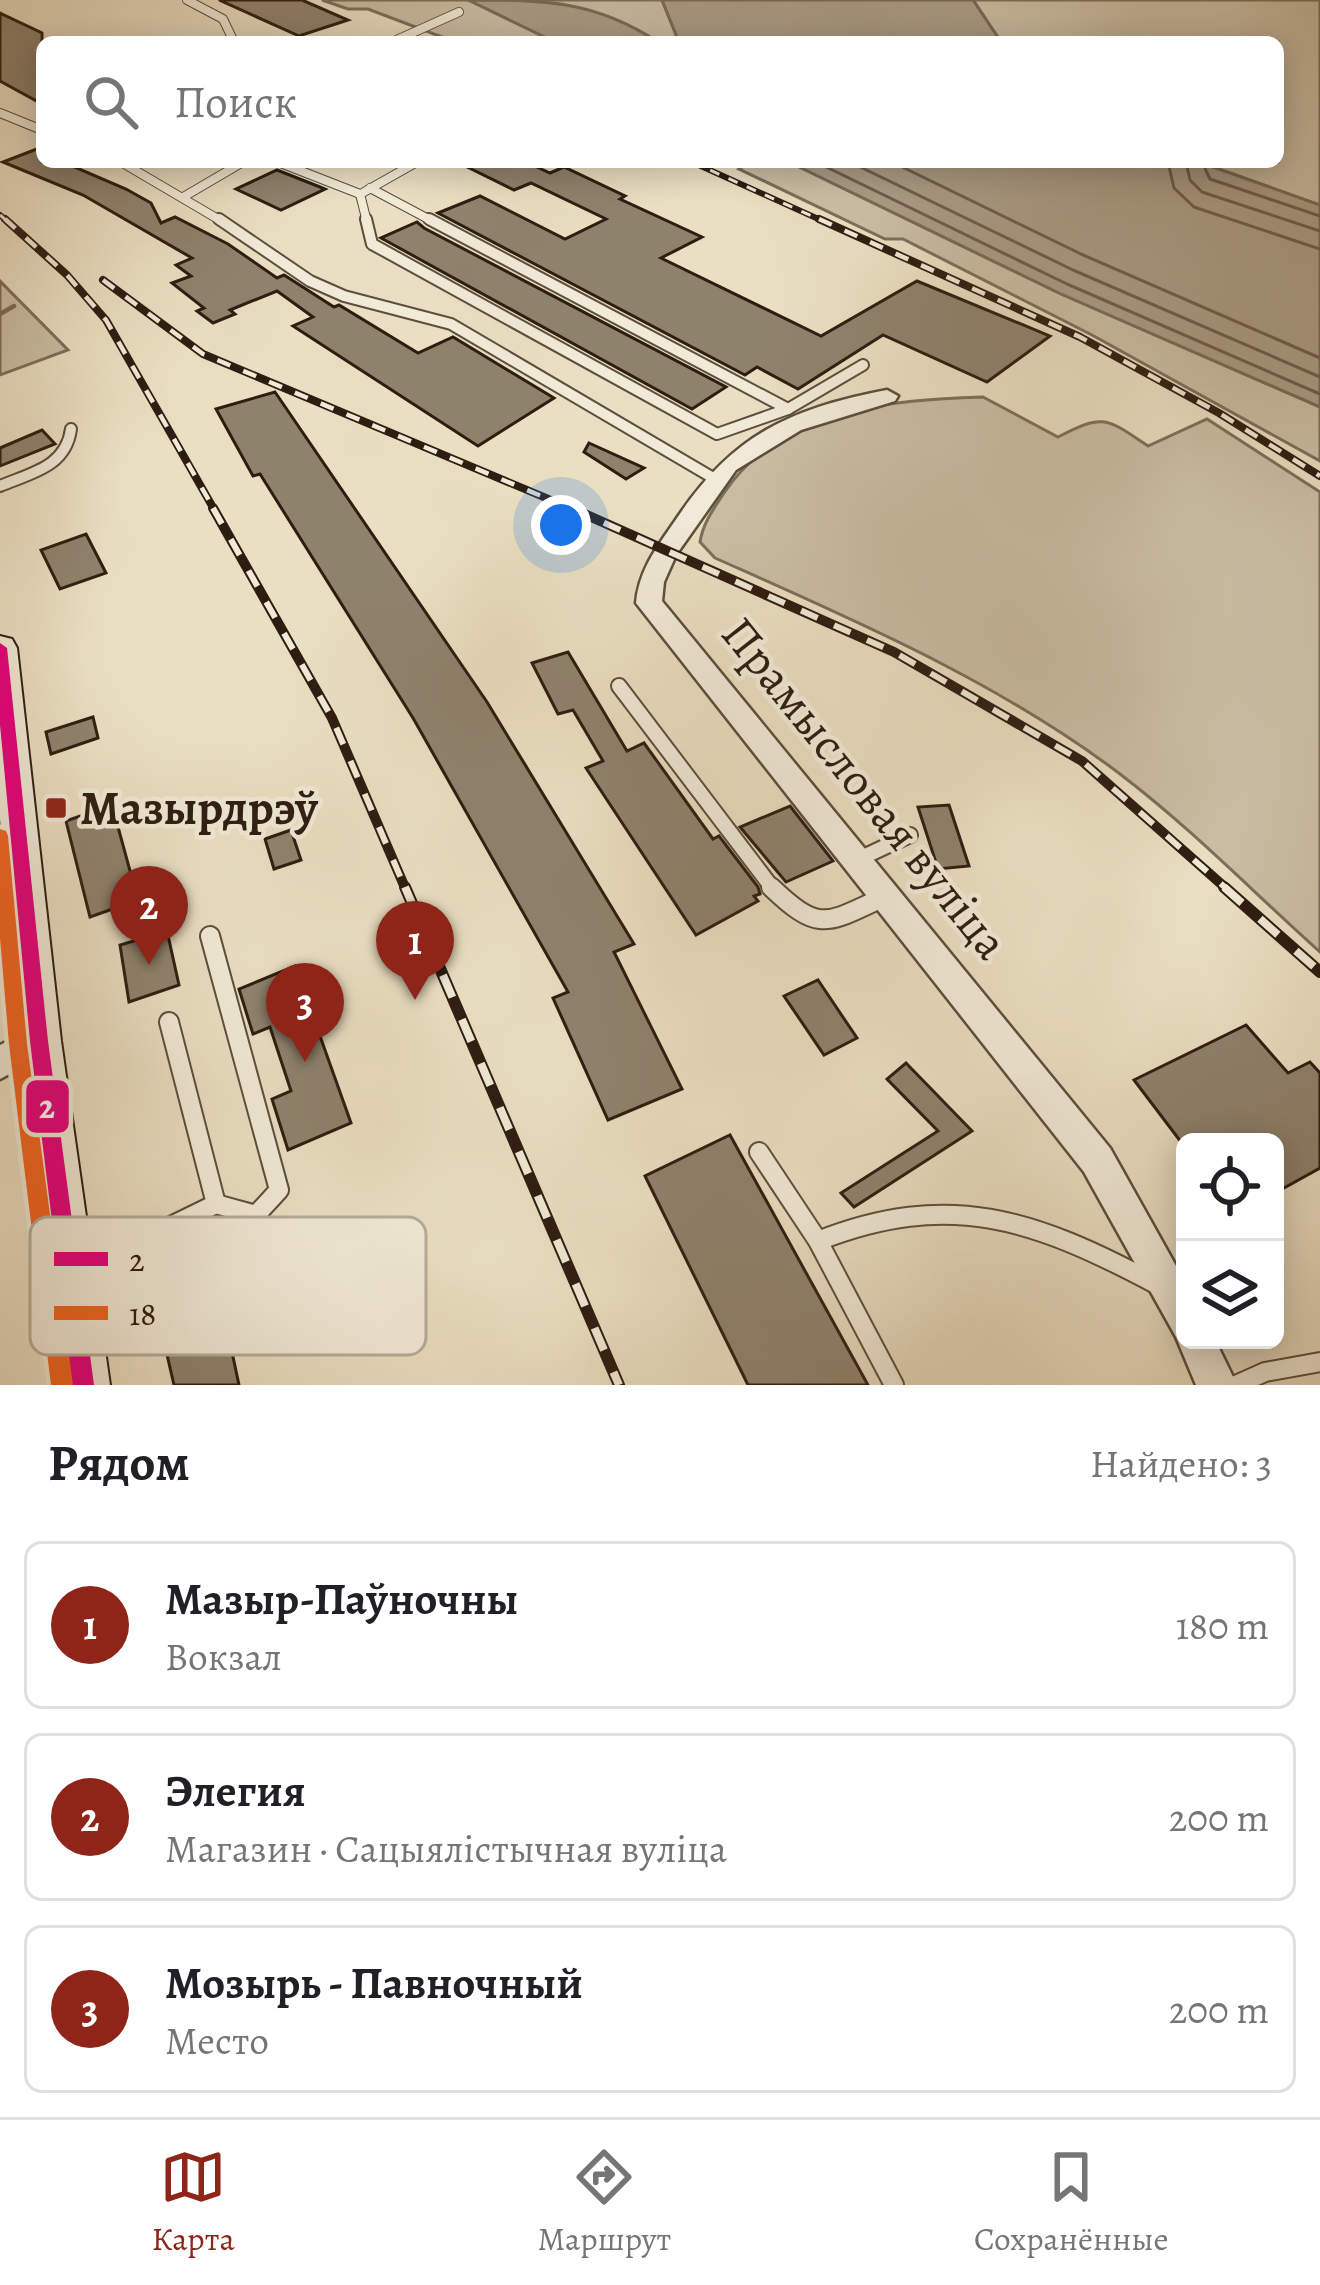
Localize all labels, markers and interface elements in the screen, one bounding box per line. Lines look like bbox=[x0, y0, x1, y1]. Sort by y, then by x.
search box bbox=[36, 36, 1284, 168]
icon: search bbox=[78, 69, 144, 135]
text: Поиск bbox=[174, 71, 297, 133]
your location bbox=[531, 495, 591, 555]
street label: Прамысловая вуліца bbox=[706, 603, 1024, 973]
place label: Мазырдрэў bbox=[80, 775, 319, 841]
marker: Мазырдрэў bbox=[43, 795, 69, 821]
pin: 2 bbox=[110, 866, 188, 965]
pin: 1 bbox=[376, 901, 454, 1000]
pin: 3 bbox=[266, 963, 344, 1062]
line badge: 2 bbox=[24, 1078, 71, 1135]
text: 2 bbox=[39, 1084, 55, 1129]
map controls bbox=[1176, 1133, 1284, 1349]
button: locate bbox=[1176, 1133, 1284, 1241]
legend bbox=[30, 1217, 426, 1355]
text: 2 bbox=[129, 1237, 145, 1282]
button: layers bbox=[1176, 1241, 1284, 1349]
text: 18 bbox=[129, 1291, 156, 1336]
text: Рядом bbox=[48, 1428, 190, 1498]
text: Найдено: 3 bbox=[1090, 1437, 1272, 1490]
text: Мазыр-Паўночны bbox=[165, 1568, 518, 1630]
text: 1 bbox=[83, 1599, 97, 1652]
text: 180 m bbox=[1176, 1599, 1269, 1652]
text: Вокзал bbox=[165, 1630, 282, 1683]
text: Элегия bbox=[165, 1760, 306, 1822]
text: 2 bbox=[81, 1791, 99, 1844]
text: 200 m bbox=[1169, 1791, 1269, 1844]
text: Магазин · Сацыялістычная вуліца bbox=[165, 1822, 727, 1875]
text: Мозырь - Павночный bbox=[165, 1952, 583, 2014]
text: 3 bbox=[82, 1983, 98, 2036]
text: 200 m bbox=[1169, 1983, 1269, 2036]
text: Место bbox=[165, 2014, 269, 2067]
tab: Карта bbox=[151, 2144, 235, 2261]
tab: Маршрут bbox=[537, 2144, 671, 2261]
tab: Сохранённые bbox=[974, 2144, 1169, 2261]

